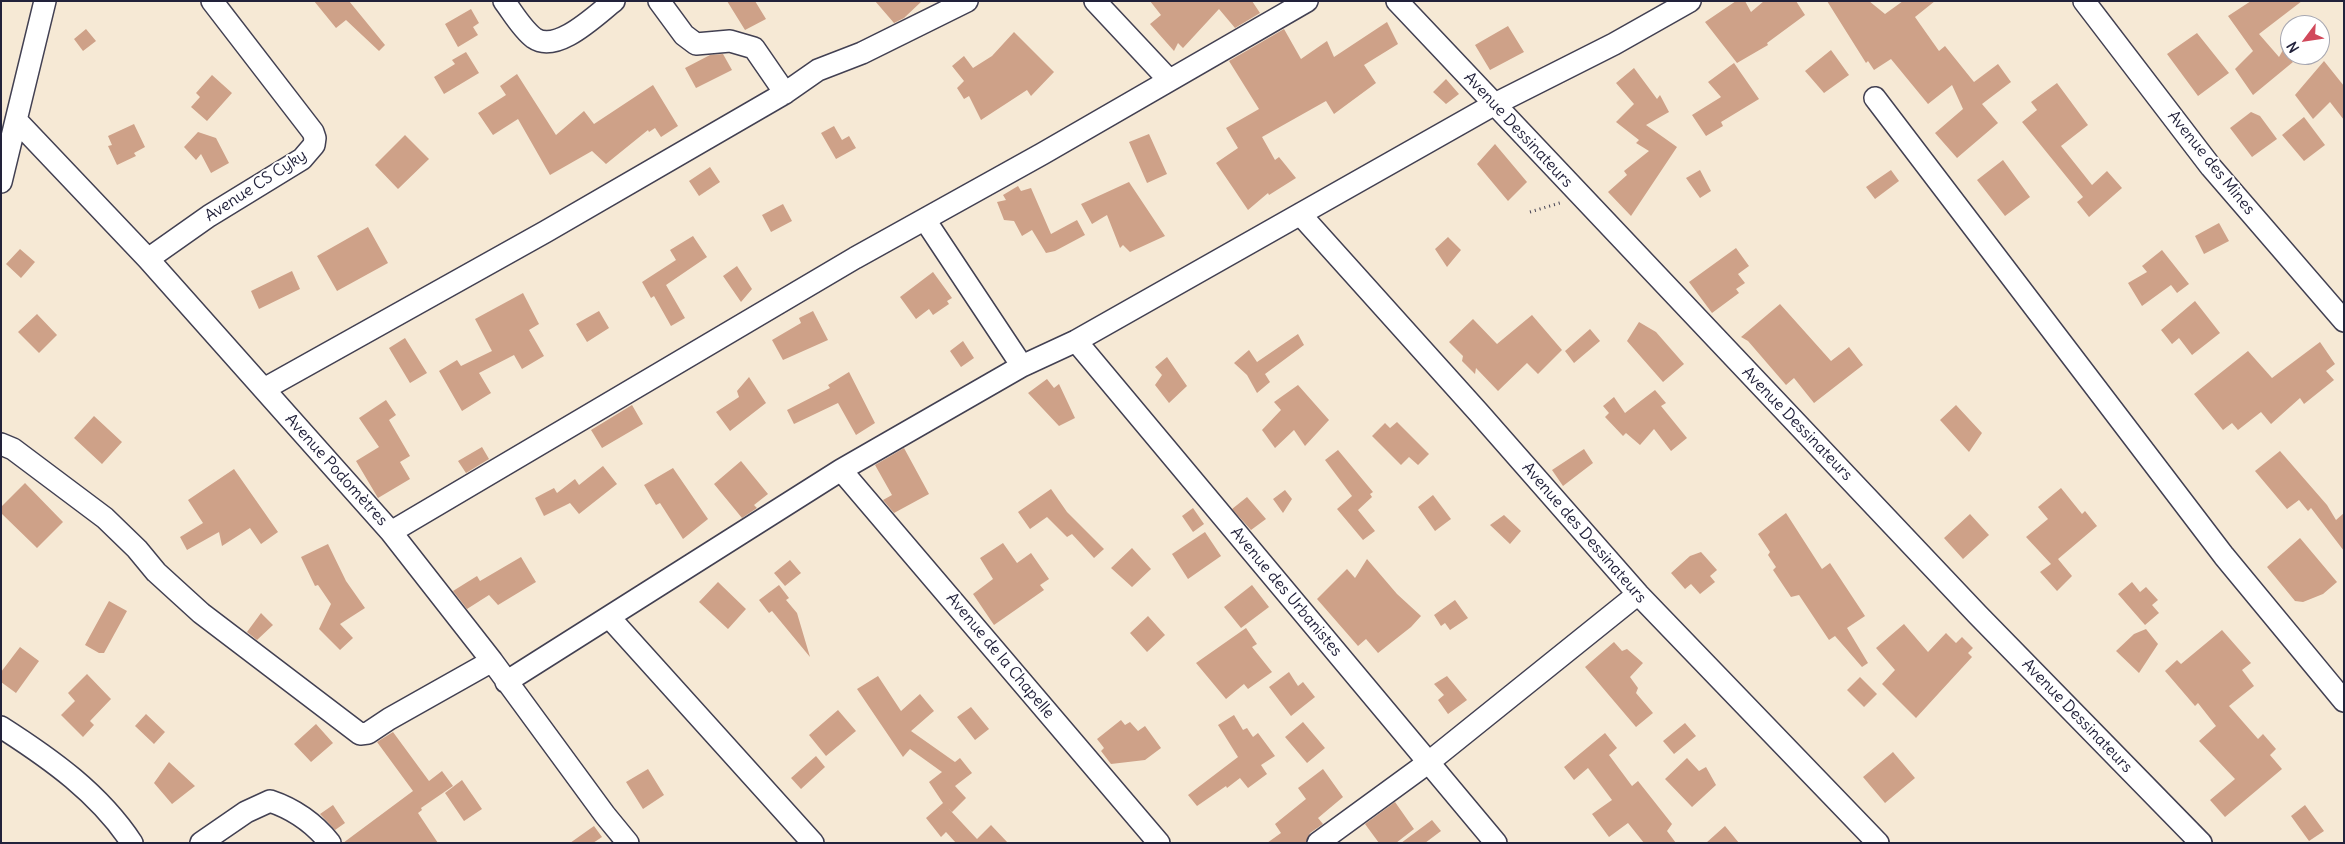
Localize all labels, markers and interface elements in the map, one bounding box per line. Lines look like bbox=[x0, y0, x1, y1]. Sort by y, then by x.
north arrow bbox=[2280, 15, 2330, 65]
text: N bbox=[2283, 38, 2303, 56]
street label: Avenue Dessinateurs bbox=[1460, 68, 1576, 192]
street label: Avenue des Mines bbox=[2163, 107, 2259, 219]
street label: Avenue CS Cyky bbox=[202, 146, 310, 226]
street label: Avenue Dessinateurs bbox=[1738, 363, 1856, 485]
street label: Avenue Podomètres bbox=[281, 410, 391, 530]
street label: Avenue des Dessinateurs bbox=[1518, 459, 1650, 607]
street label: Avenue des Urbanistes bbox=[1226, 523, 1346, 661]
street label: Avenue de la Chapelle bbox=[942, 589, 1058, 723]
street label: Avenue Dessinateurs bbox=[2018, 655, 2136, 777]

